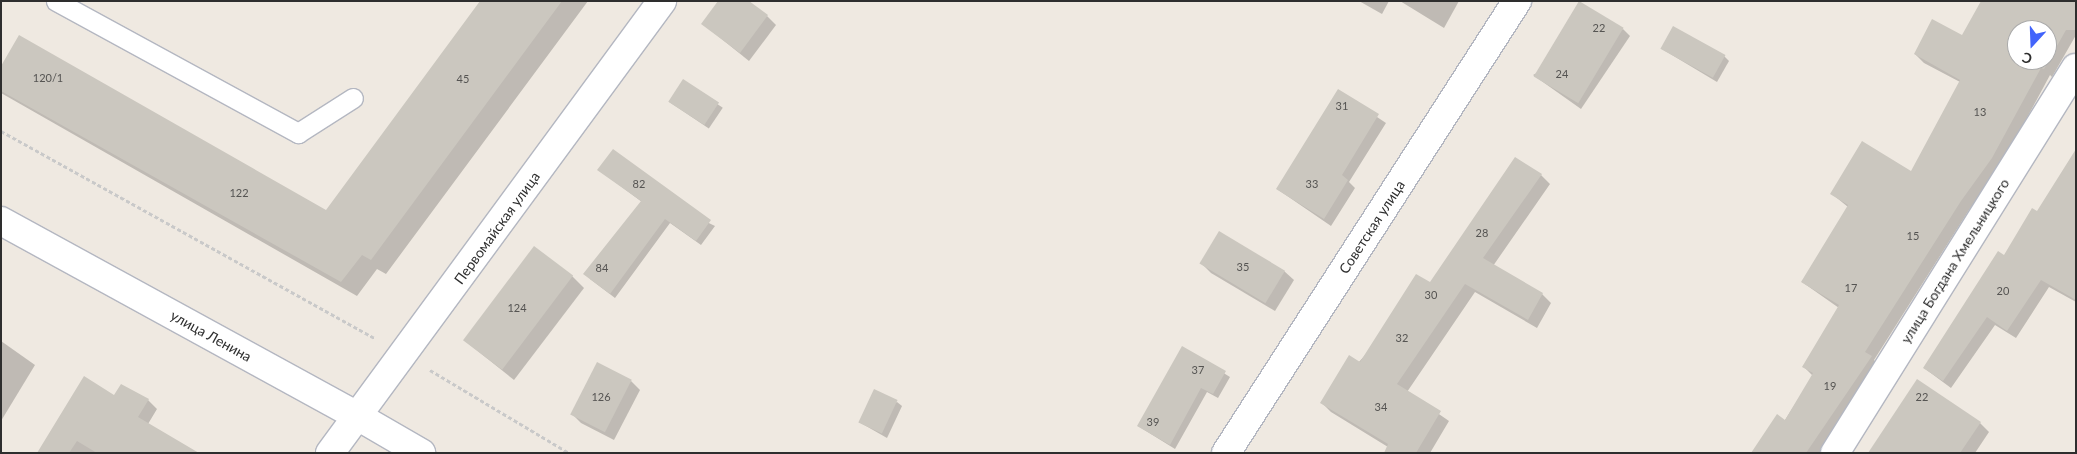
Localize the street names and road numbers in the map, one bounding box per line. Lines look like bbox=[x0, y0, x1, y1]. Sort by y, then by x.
street label: Первомайская улица bbox=[451, 169, 543, 287]
street label: улица Богдана Хмельницкого bbox=[1897, 175, 2013, 347]
street label: Советская улица bbox=[1336, 177, 1408, 277]
street label: улица Ленина bbox=[168, 307, 254, 365]

